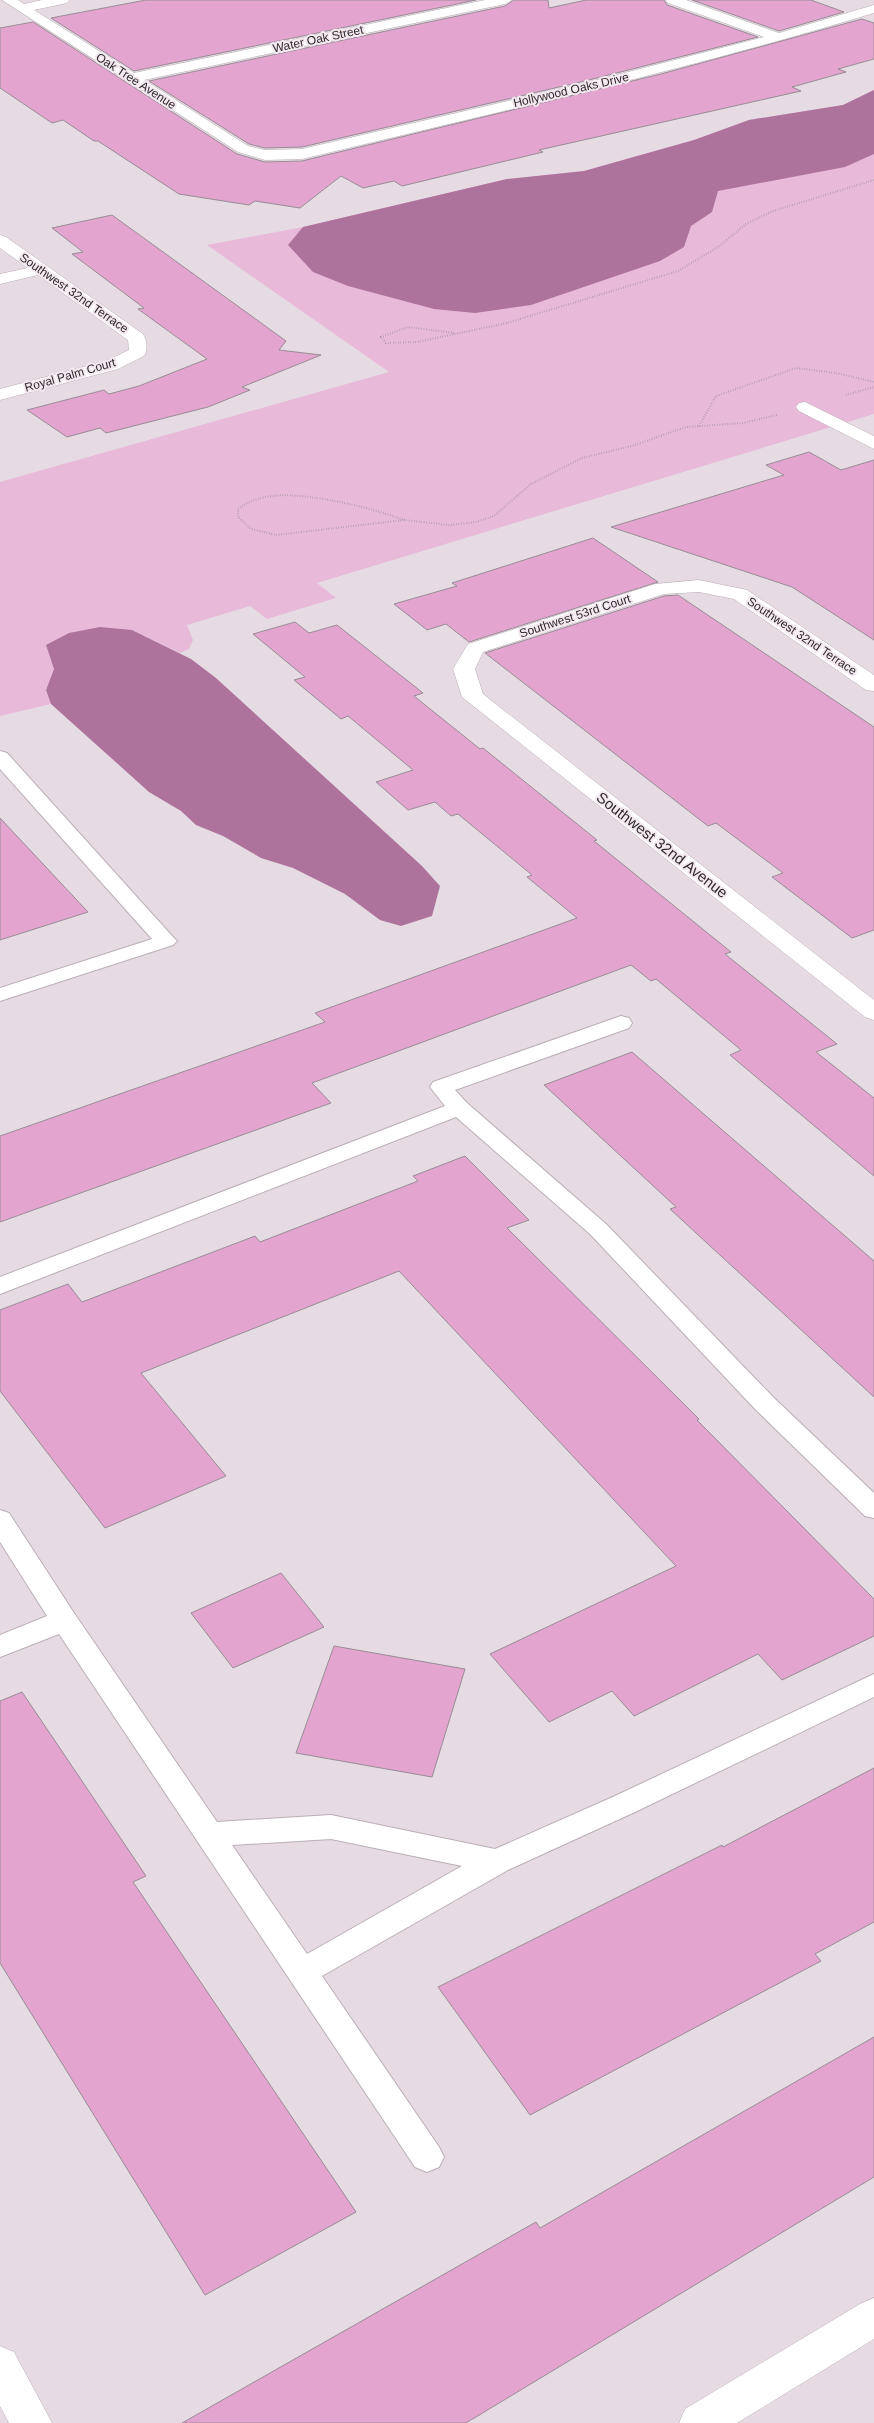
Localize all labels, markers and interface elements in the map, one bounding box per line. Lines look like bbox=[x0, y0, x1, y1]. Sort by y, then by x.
street label: Water Oak Street bbox=[271, 22, 365, 55]
street label: Oak Tree Avenue bbox=[93, 50, 179, 112]
street label: Hollywood Oaks Drive bbox=[512, 70, 630, 110]
street label: Southwest 32nd Terrace bbox=[17, 250, 131, 336]
street label: Royal Palm Court bbox=[23, 355, 118, 395]
street label: Southwest 53rd Court bbox=[518, 591, 633, 641]
street label: Southwest 32nd Terrace bbox=[745, 594, 860, 678]
street label: Southwest 32nd Avenue bbox=[593, 788, 731, 901]

